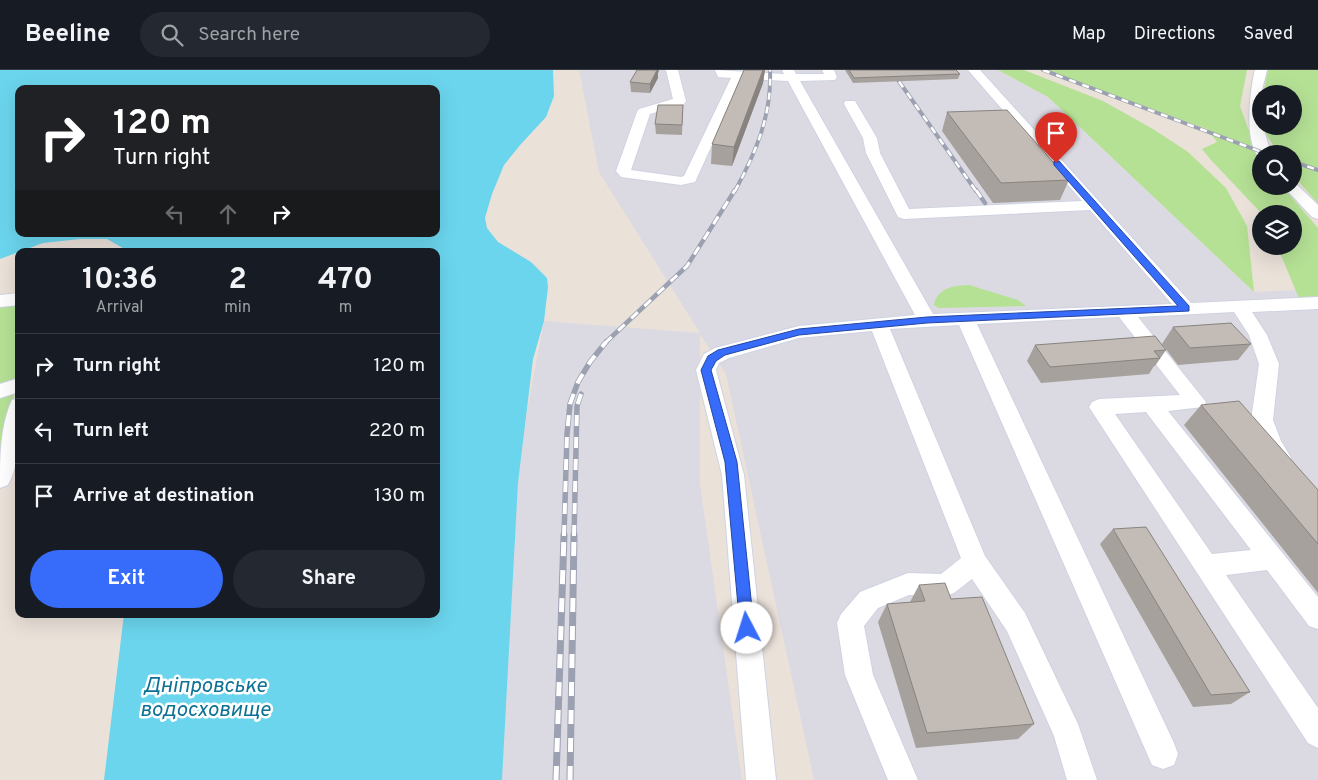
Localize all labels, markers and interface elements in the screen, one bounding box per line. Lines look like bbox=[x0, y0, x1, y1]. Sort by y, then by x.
search box bbox=[140, 12, 490, 57]
text: Beeline bbox=[25, 20, 110, 50]
icon: search bbox=[158, 21, 186, 49]
text: Search here bbox=[198, 23, 300, 47]
text: Map bbox=[1072, 23, 1106, 46]
text: Directions bbox=[1134, 23, 1216, 46]
text: Saved bbox=[1244, 23, 1293, 46]
map controls bbox=[1252, 85, 1302, 255]
button: sound bbox=[1252, 85, 1302, 135]
text: 120 m bbox=[113, 102, 211, 146]
icon: right bbox=[30, 105, 95, 170]
pin bbox=[1035, 112, 1077, 163]
icon: arrive bbox=[1042, 119, 1070, 147]
text: Turn right bbox=[113, 145, 210, 172]
button: search bbox=[1252, 145, 1302, 195]
icon: left bbox=[161, 200, 189, 228]
icon: ahead bbox=[214, 200, 242, 228]
icon: right bbox=[267, 200, 295, 228]
button: layers bbox=[1252, 205, 1302, 255]
text: 10:36 bbox=[82, 262, 157, 299]
text: 2 bbox=[228, 262, 247, 299]
text: 470 bbox=[318, 262, 373, 299]
text: Arrival bbox=[96, 298, 144, 318]
text: min bbox=[224, 298, 251, 318]
text: m bbox=[339, 298, 352, 318]
icon: right bbox=[30, 352, 58, 380]
text: Turn right bbox=[73, 354, 161, 378]
text: 120 m bbox=[374, 354, 425, 378]
icon: left bbox=[30, 417, 58, 445]
text: Turn left bbox=[73, 419, 149, 443]
text: 220 m bbox=[369, 419, 425, 443]
icon: arrive bbox=[30, 482, 58, 510]
text: Arrive at destination bbox=[73, 484, 254, 508]
text: 130 m bbox=[374, 484, 425, 508]
button: Exit bbox=[30, 550, 223, 608]
button: Share bbox=[233, 550, 425, 608]
position arrow bbox=[720, 601, 772, 653]
water label: Дніпровське водосховище bbox=[140, 673, 271, 724]

